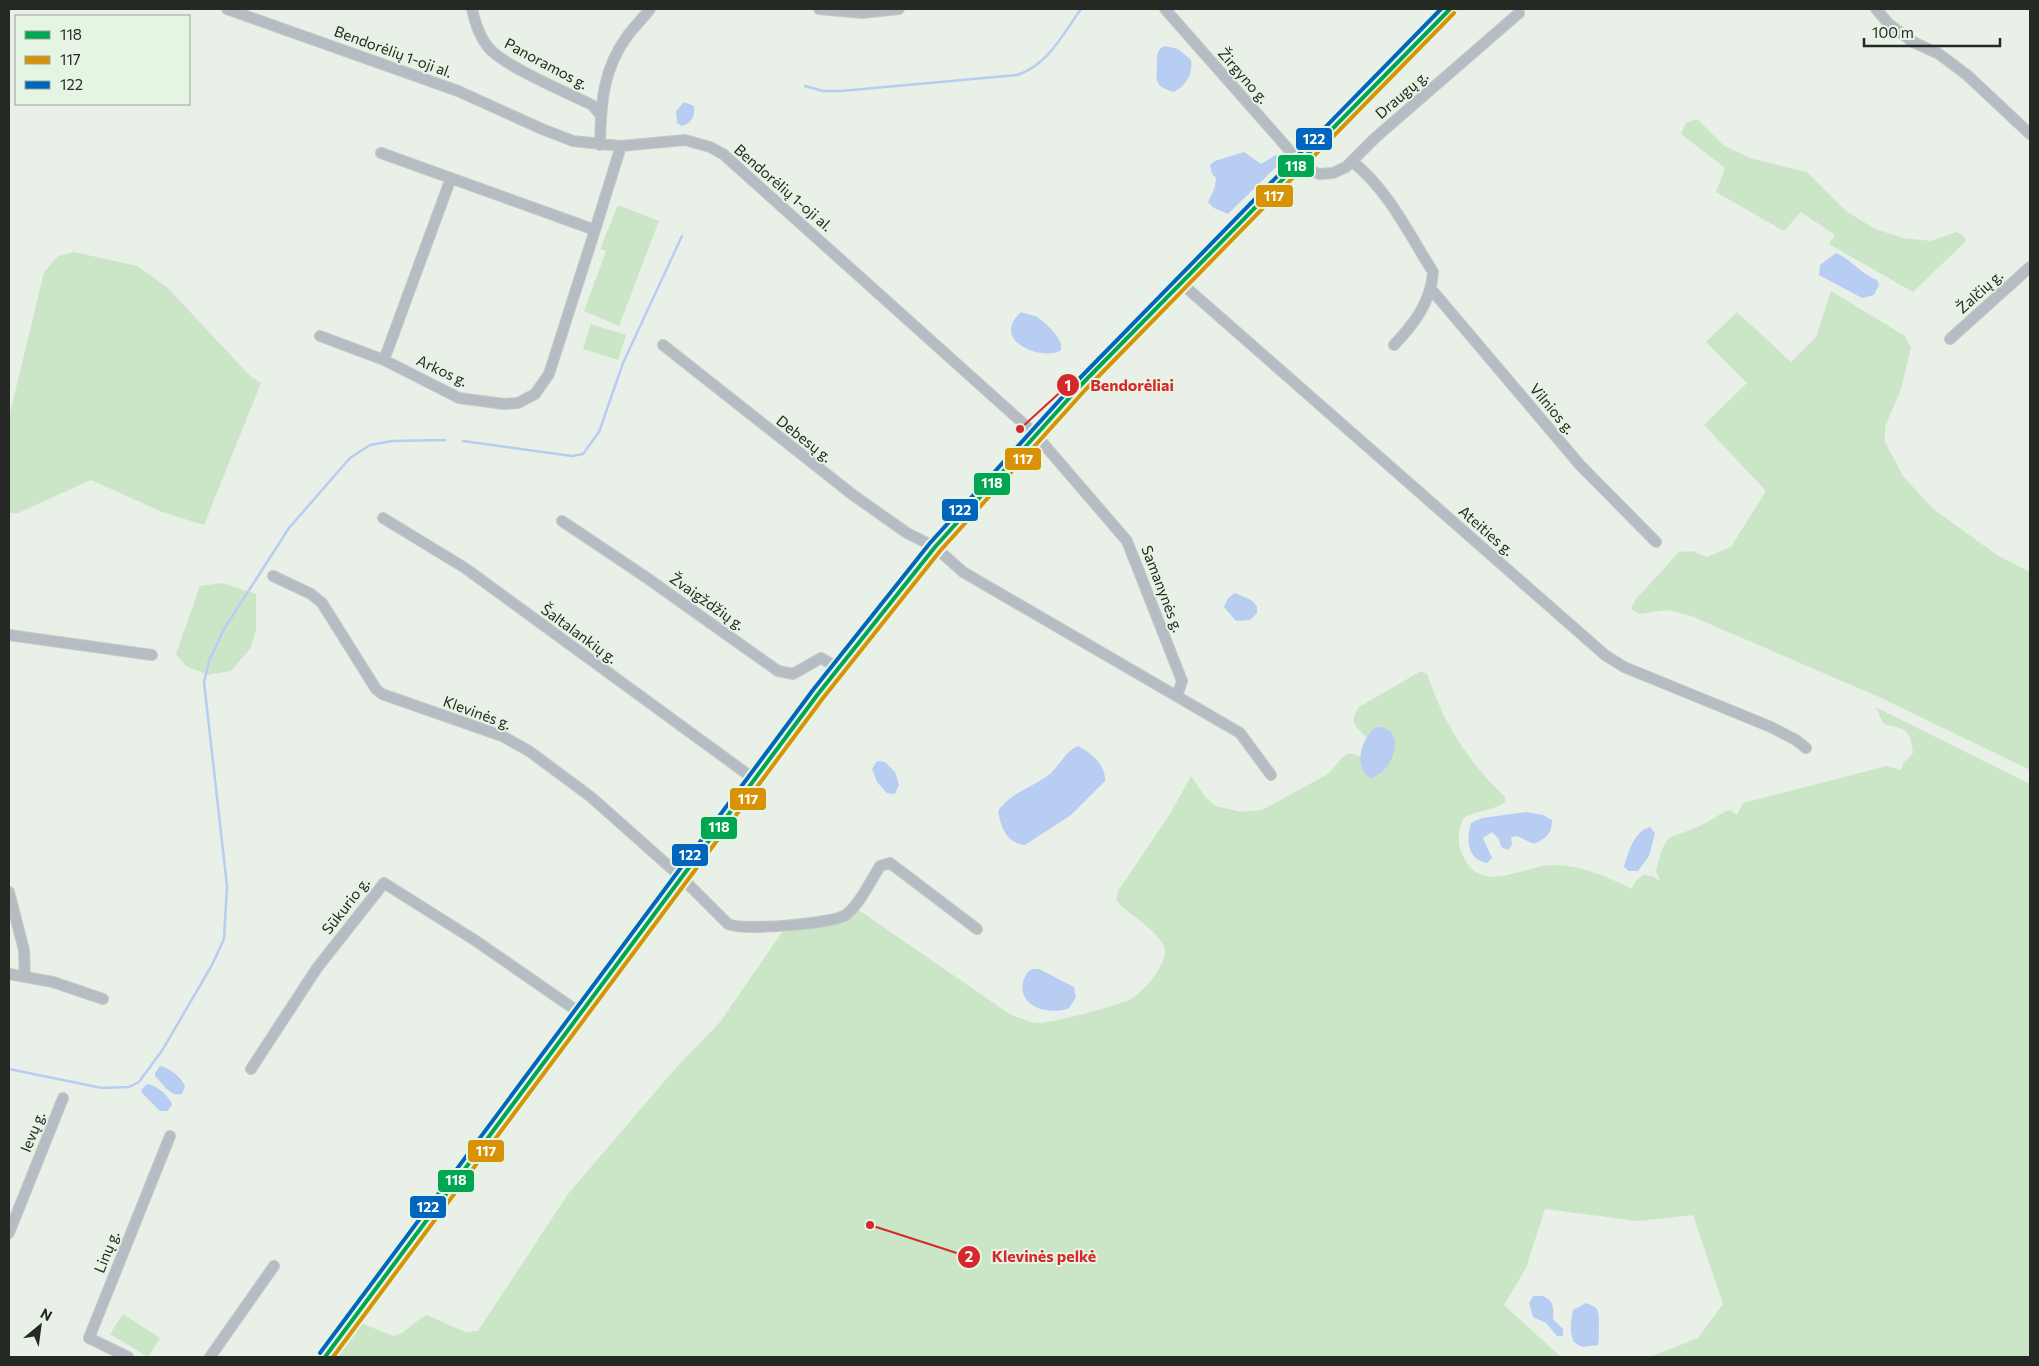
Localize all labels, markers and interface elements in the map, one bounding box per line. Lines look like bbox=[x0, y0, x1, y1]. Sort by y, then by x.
legend bbox=[15, 15, 190, 105]
scale bar bbox=[1864, 15, 2000, 47]
street label: Bendorėlių 1-oji al. bbox=[332, 21, 455, 81]
text: 100 m bbox=[1872, 23, 1914, 41]
text: 118 bbox=[60, 25, 82, 43]
street label: Panoramos g. bbox=[502, 34, 591, 93]
street label: Žirgyno g. bbox=[1215, 43, 1274, 107]
text: 117 bbox=[60, 50, 81, 68]
street label: Draugų g. bbox=[1371, 66, 1431, 122]
text: 122 bbox=[60, 75, 83, 93]
line badge: 122 bbox=[1295, 127, 1333, 151]
text: 122 bbox=[1303, 130, 1325, 147]
street label: Bendorėlių 1-oji al. bbox=[731, 140, 836, 235]
line badge: 118 bbox=[1277, 154, 1315, 178]
text: 118 bbox=[1285, 157, 1307, 174]
line badge: 117 bbox=[1255, 184, 1294, 208]
text: 117 bbox=[1264, 187, 1284, 204]
street label: Žalčių g. bbox=[1952, 265, 2006, 317]
street label: Arkos g. bbox=[414, 350, 471, 390]
callout: Bendorėliai bbox=[1056, 370, 1184, 401]
text: Bendorėliai bbox=[1090, 375, 1174, 394]
text: 1 bbox=[1065, 376, 1071, 394]
street label: Vilnios g. bbox=[1526, 379, 1579, 437]
street label: Debesų g. bbox=[773, 411, 836, 465]
line badge: 117 bbox=[1004, 447, 1042, 471]
text: 117 bbox=[1013, 450, 1033, 467]
line badge: 118 bbox=[973, 472, 1011, 496]
text: 118 bbox=[981, 474, 1003, 491]
line badge: 122 bbox=[941, 498, 979, 522]
text: 122 bbox=[949, 501, 971, 518]
street label: Ateities g. bbox=[1456, 502, 1518, 559]
street label: Samanynės g. bbox=[1138, 543, 1188, 635]
street label: Žvaigždžių g. bbox=[667, 568, 749, 634]
street label: Šaltalankių g. bbox=[538, 599, 622, 667]
street label: Klevinės g. bbox=[441, 691, 514, 733]
line badge: 117 bbox=[729, 787, 767, 811]
text: 117 bbox=[738, 790, 758, 807]
line badge: 118 bbox=[700, 816, 738, 840]
text: 118 bbox=[708, 818, 730, 835]
line badge: 122 bbox=[671, 843, 709, 867]
text: 122 bbox=[679, 846, 701, 863]
street label: Sūkurio g. bbox=[317, 873, 373, 937]
street label: Ievų g. bbox=[16, 1109, 48, 1155]
line badge: 117 bbox=[467, 1139, 505, 1163]
text: 117 bbox=[476, 1142, 496, 1159]
line badge: 118 bbox=[437, 1169, 475, 1193]
text: 118 bbox=[445, 1171, 467, 1188]
line badge: 122 bbox=[409, 1195, 447, 1219]
text: 122 bbox=[417, 1198, 439, 1215]
street label: Linų g. bbox=[89, 1228, 123, 1275]
callout: Klevinės pelkė bbox=[957, 1241, 1106, 1272]
text: Klevinės pelkė bbox=[992, 1246, 1096, 1265]
text: 2 bbox=[965, 1247, 973, 1265]
north arrow bbox=[15, 1301, 65, 1351]
text: N bbox=[38, 1304, 55, 1324]

